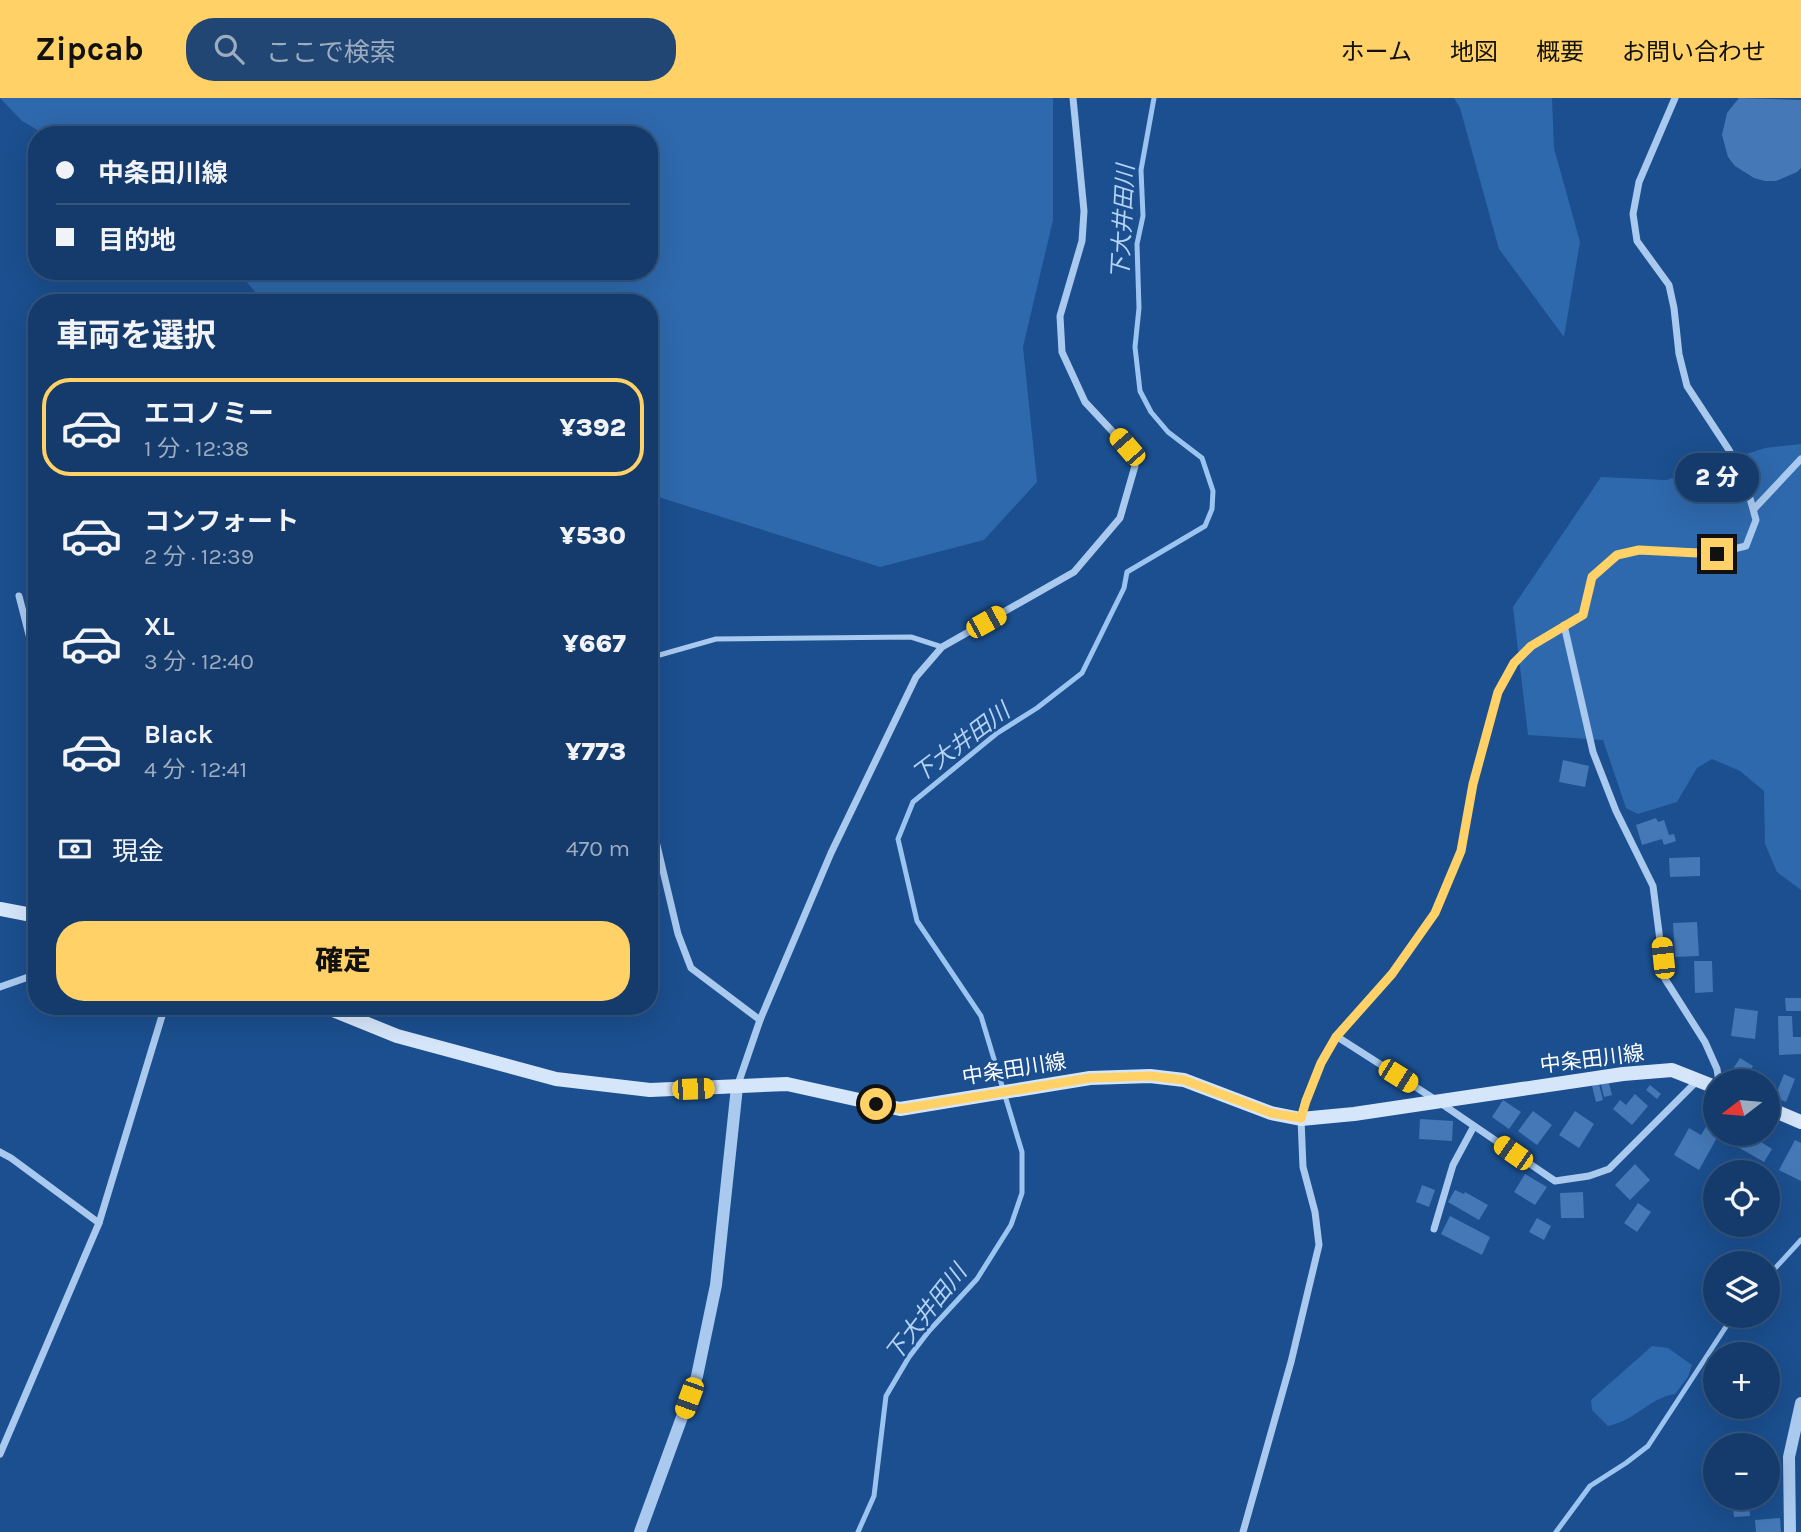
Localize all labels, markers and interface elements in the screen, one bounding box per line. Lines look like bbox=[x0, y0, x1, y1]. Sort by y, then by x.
search box bbox=[186, 18, 676, 81]
text: Zipcab bbox=[35, 30, 144, 68]
icon: search bbox=[210, 30, 248, 68]
text: ここで検索 bbox=[266, 37, 396, 68]
text: ホーム bbox=[1341, 38, 1412, 66]
text: 地図 bbox=[1450, 38, 1498, 66]
text: 概要 bbox=[1536, 38, 1584, 66]
text: お問い合わせ bbox=[1622, 38, 1766, 66]
text: 中条田川線 bbox=[98, 158, 228, 189]
water label: 下大井田川 bbox=[1107, 161, 1140, 280]
text: 目的地 bbox=[98, 225, 176, 256]
text: 車両を選択 bbox=[56, 317, 216, 354]
icon: car bbox=[60, 396, 123, 459]
text: エコノミー bbox=[144, 398, 274, 429]
text: ¥392 bbox=[560, 412, 626, 443]
car bbox=[1106, 424, 1149, 470]
text: 1 分 · 12:38 bbox=[144, 435, 249, 462]
callout: 2 分 bbox=[1675, 452, 1759, 502]
text: 2 分 bbox=[1695, 464, 1739, 491]
icon: car bbox=[60, 504, 123, 567]
text: コンフォート bbox=[144, 506, 299, 537]
text: ¥530 bbox=[560, 520, 626, 551]
route end bbox=[1701, 538, 1733, 570]
text: 2 分 · 12:39 bbox=[144, 543, 254, 570]
car bbox=[963, 603, 1010, 641]
text: XL bbox=[144, 611, 175, 642]
icon: car bbox=[60, 612, 123, 675]
text: ¥667 bbox=[563, 628, 626, 659]
text: 3 分 · 12:40 bbox=[144, 648, 254, 675]
water label: 下大井田川 bbox=[907, 696, 1017, 788]
text: Black bbox=[144, 719, 213, 750]
icon: car bbox=[60, 720, 123, 783]
text: ¥773 bbox=[565, 736, 626, 767]
text: 4 分 · 12:41 bbox=[144, 756, 247, 783]
icon: cash bbox=[56, 830, 94, 868]
text: 470 m bbox=[566, 835, 630, 862]
text: 現金 bbox=[112, 836, 164, 867]
button: 確定 bbox=[56, 921, 630, 1001]
car bbox=[1651, 936, 1676, 980]
street label: 中条田川線 bbox=[1538, 1041, 1646, 1077]
street label: 中条田川線 bbox=[960, 1049, 1068, 1089]
car bbox=[1375, 1056, 1422, 1096]
north arrow bbox=[1703, 1069, 1780, 1146]
map controls bbox=[1703, 1069, 1780, 1510]
car bbox=[672, 1078, 715, 1100]
route start bbox=[860, 1088, 892, 1120]
car bbox=[1490, 1132, 1537, 1174]
button: locate bbox=[1703, 1160, 1780, 1237]
button: layers bbox=[1703, 1251, 1780, 1328]
water label: 下大井田川 bbox=[880, 1257, 974, 1367]
button: + bbox=[1703, 1342, 1780, 1419]
car bbox=[672, 1375, 707, 1421]
button: − bbox=[1703, 1433, 1780, 1510]

